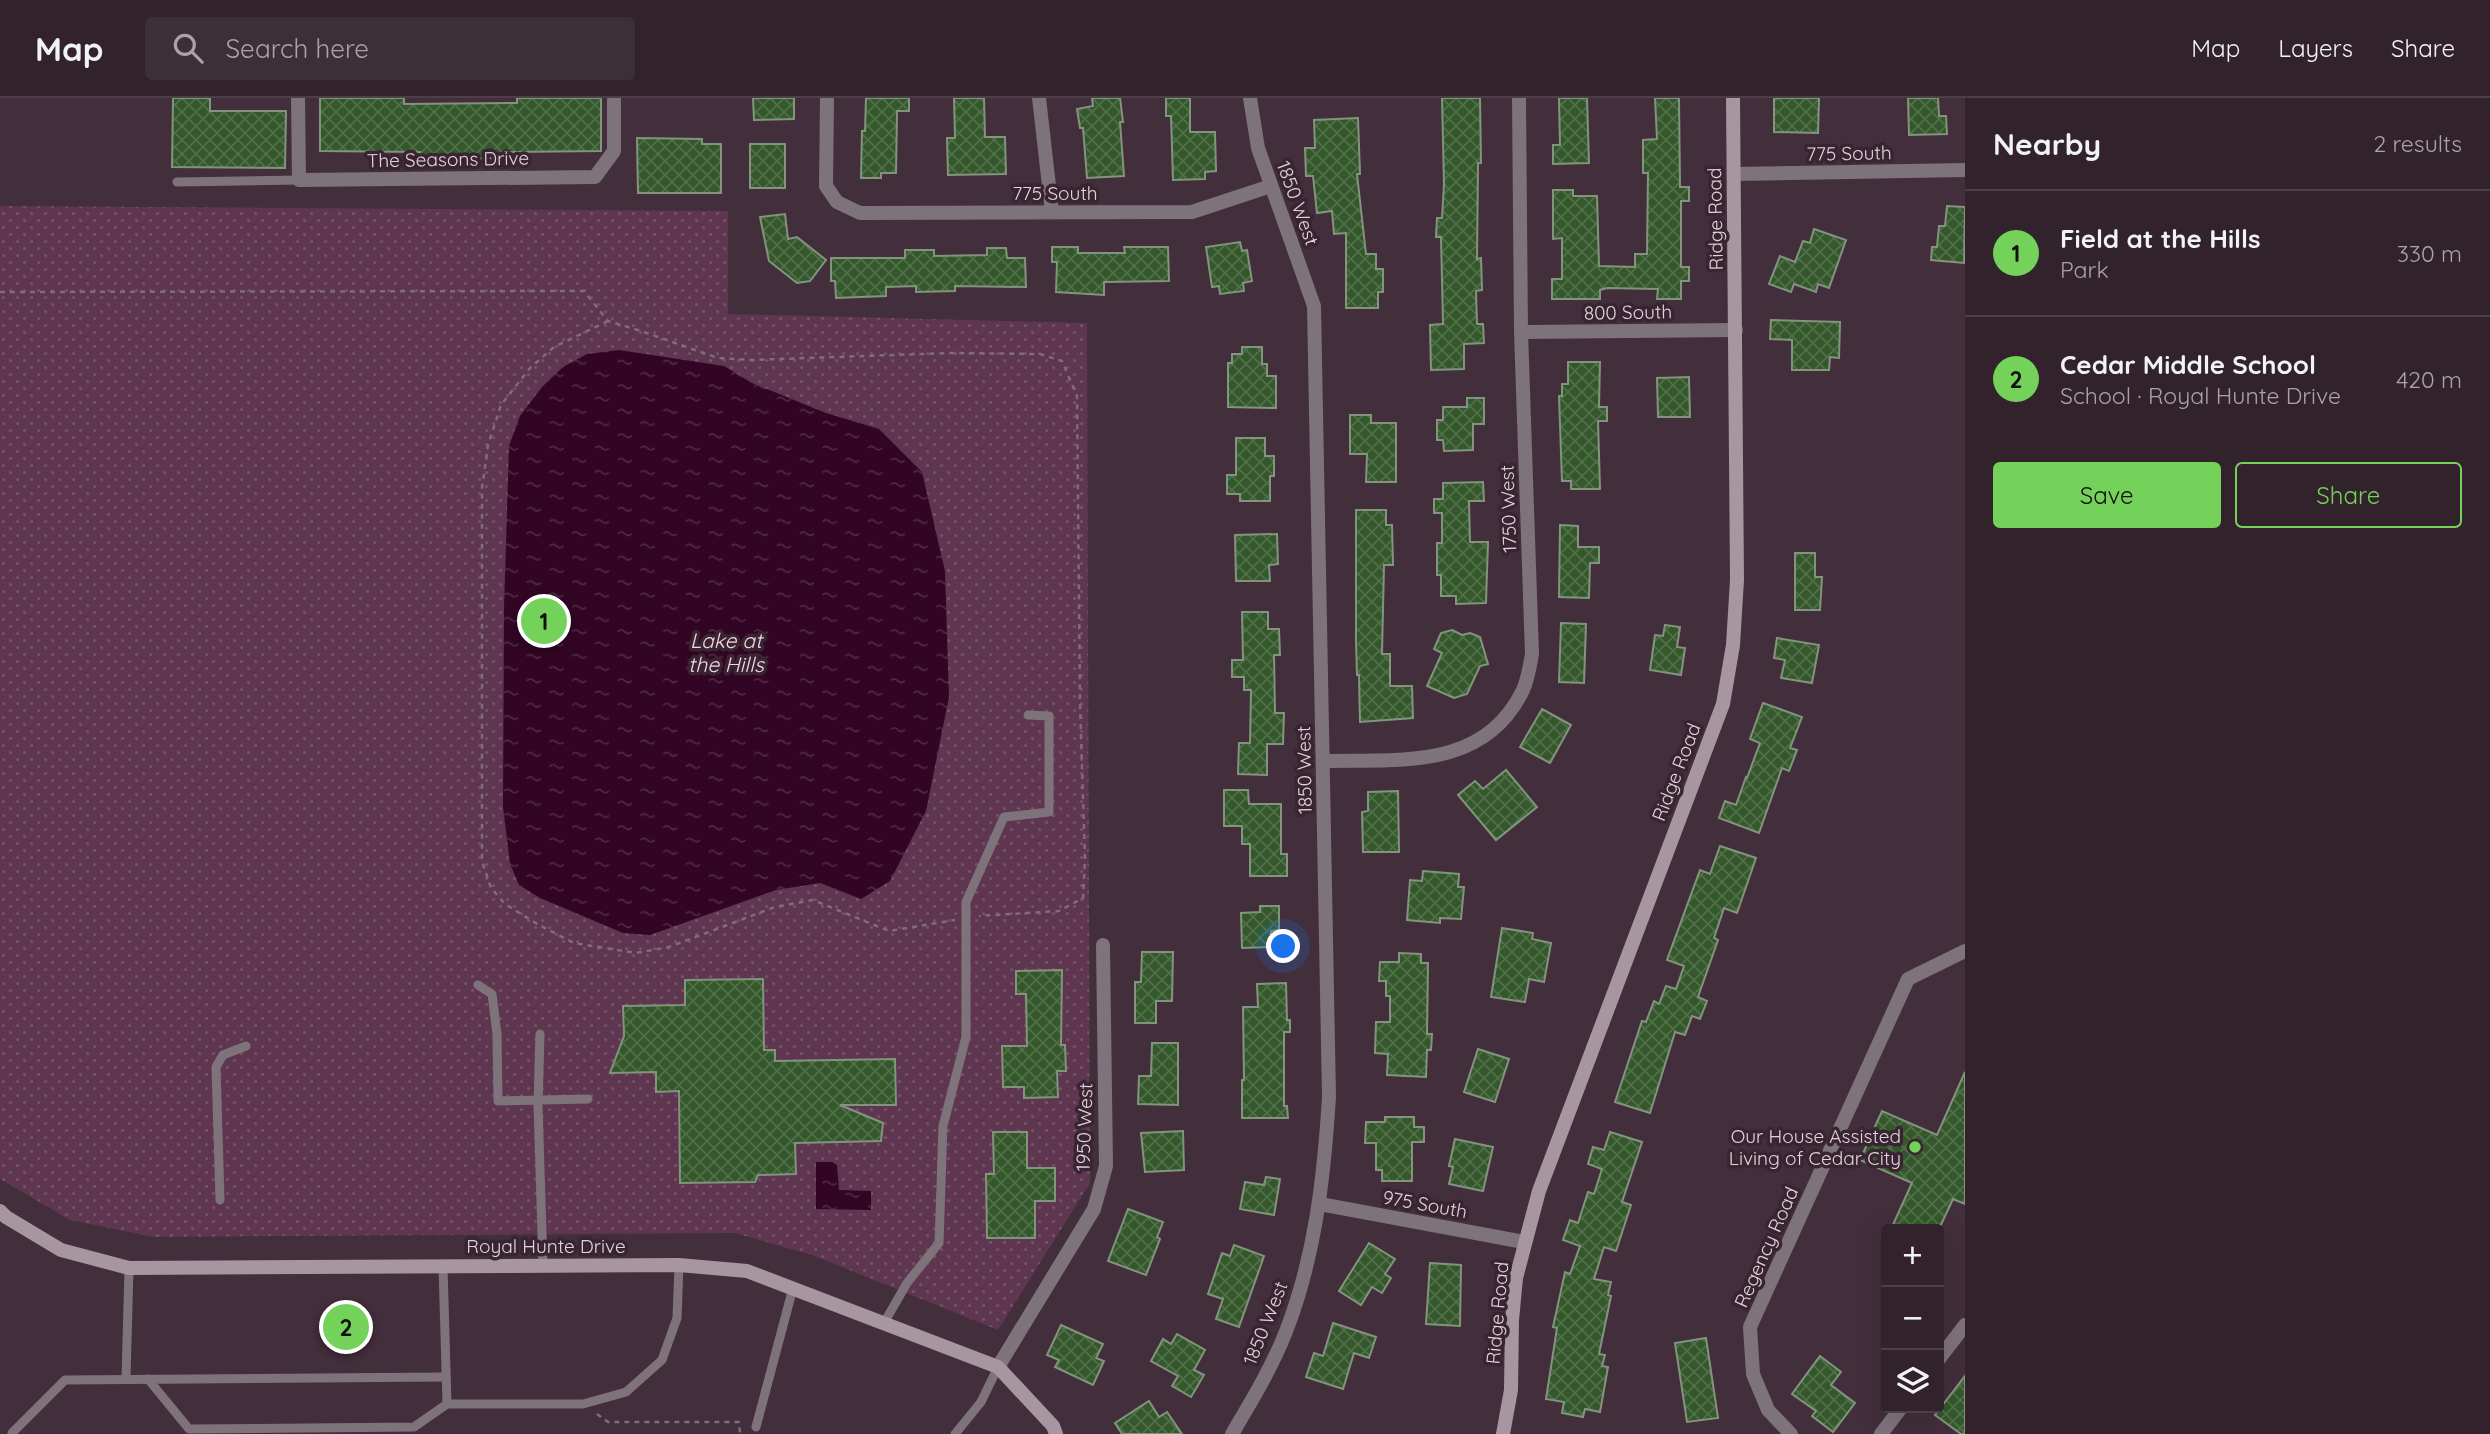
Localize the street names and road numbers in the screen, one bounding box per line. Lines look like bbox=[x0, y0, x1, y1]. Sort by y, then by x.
street label: 775 South bbox=[1806, 140, 1892, 166]
street label: The Seasons Drive bbox=[367, 146, 529, 172]
street label: 1850 West bbox=[1272, 157, 1324, 249]
street label: Ridge Road bbox=[1702, 167, 1728, 271]
street label: 775 South bbox=[1012, 181, 1098, 205]
street label: 800 South bbox=[1584, 299, 1672, 325]
street label: 1750 West bbox=[1494, 465, 1522, 553]
street label: Ridge Road bbox=[1646, 720, 1706, 824]
street label: 1850 West bbox=[1291, 726, 1317, 814]
street label: 1950 West bbox=[1070, 1082, 1098, 1172]
street label: Regency Road bbox=[1729, 1183, 1803, 1311]
street label: 975 South bbox=[1381, 1185, 1469, 1223]
street label: Royal Hunte Drive bbox=[466, 1234, 626, 1258]
street label: Ridge Road bbox=[1481, 1261, 1513, 1365]
street label: 1850 West bbox=[1237, 1278, 1293, 1368]

